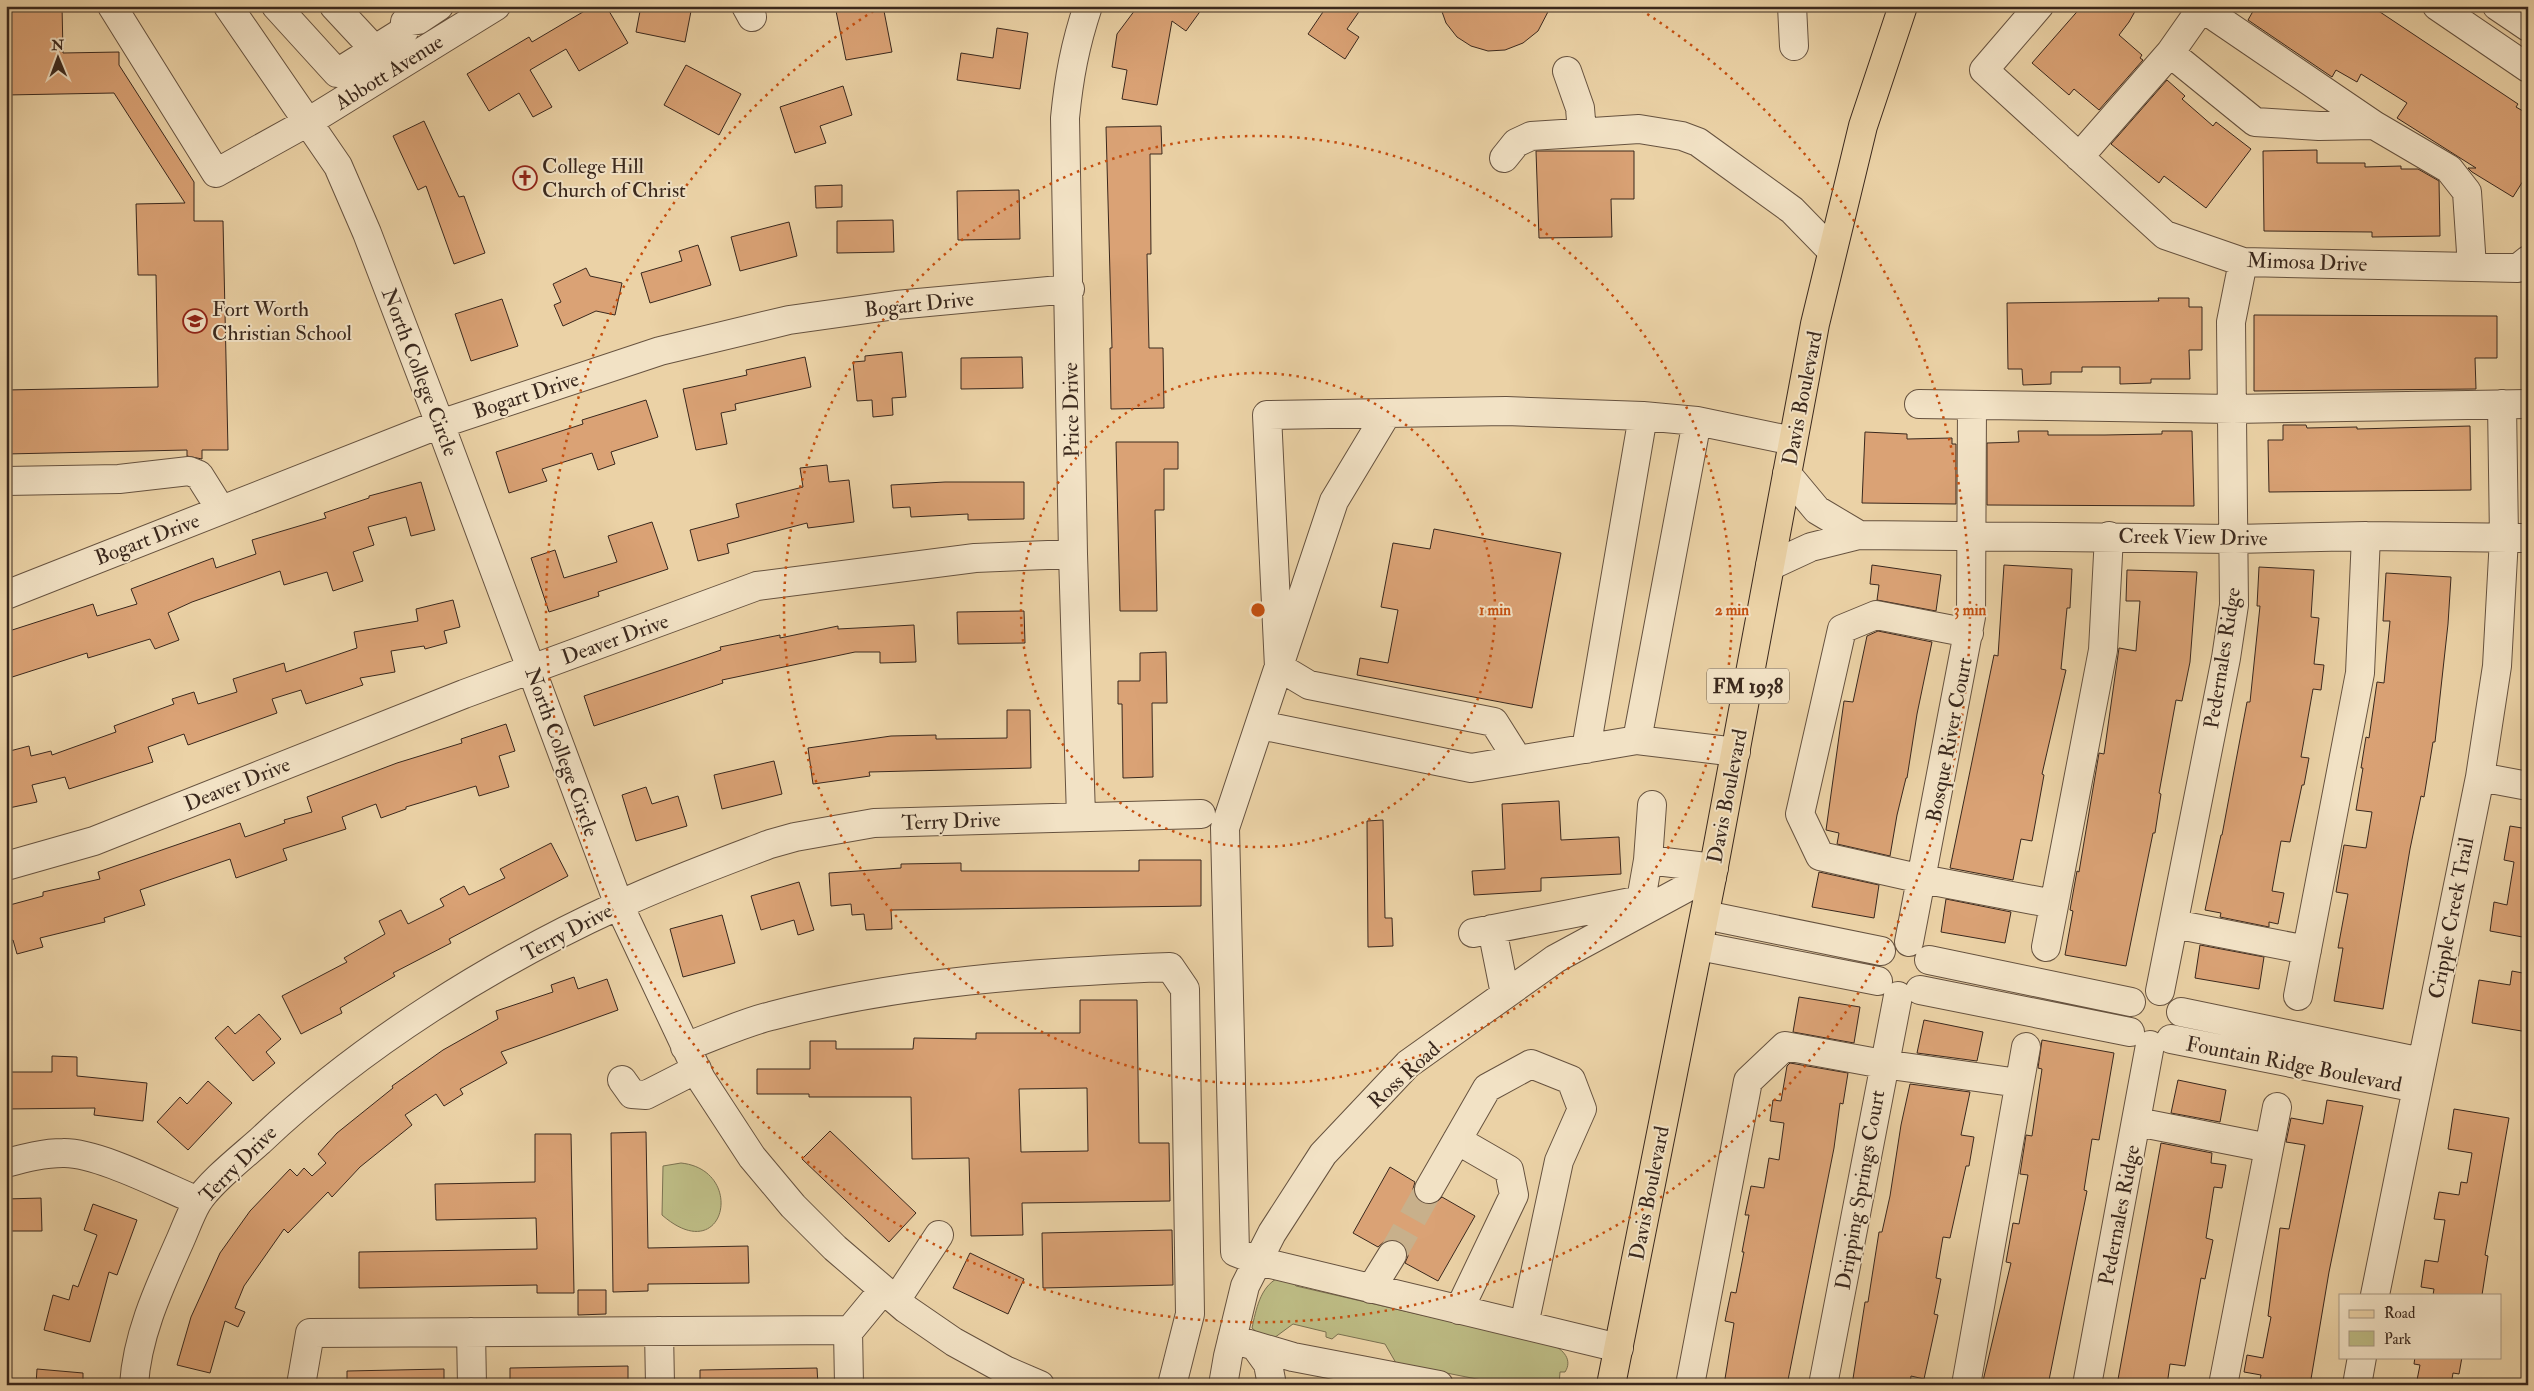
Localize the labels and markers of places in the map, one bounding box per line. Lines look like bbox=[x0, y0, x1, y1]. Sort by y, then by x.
place label: College Hill Church of Christ bbox=[542, 153, 686, 204]
church icon: College Hill Church of Christ bbox=[512, 165, 538, 191]
place label: Fort Worth Christian School bbox=[212, 296, 353, 347]
school or university icon: Fort Worth Christian School bbox=[182, 308, 208, 334]
centre of rings bbox=[1249, 601, 1267, 619]

